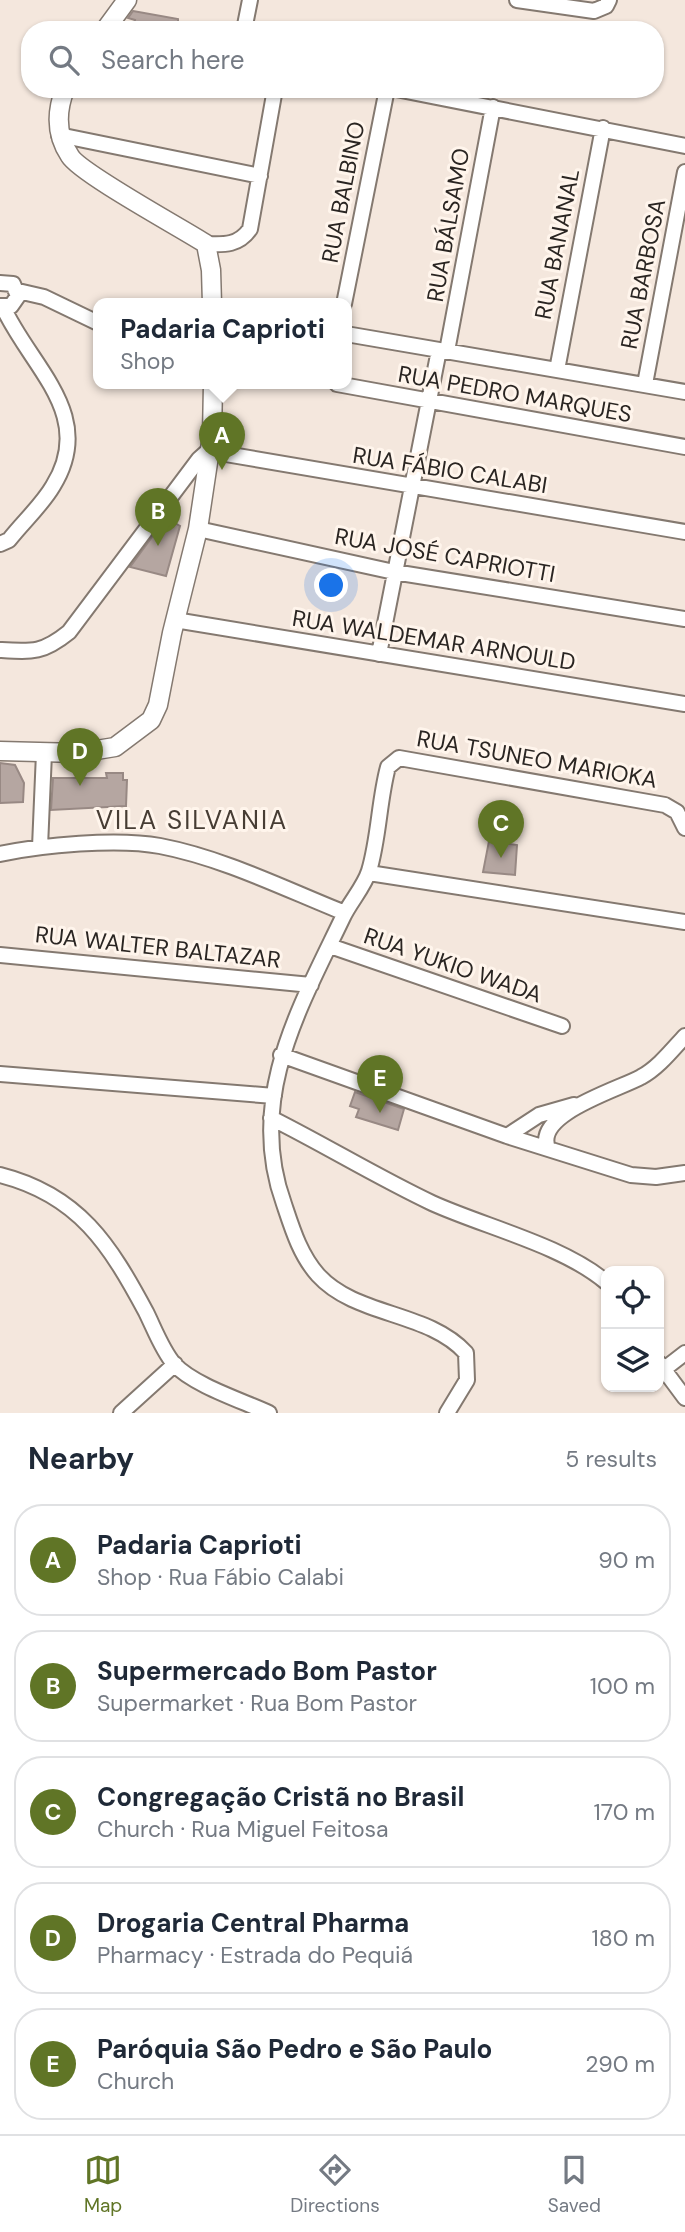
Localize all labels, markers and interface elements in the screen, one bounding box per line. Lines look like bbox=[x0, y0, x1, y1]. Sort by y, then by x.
search box bbox=[21, 21, 664, 98]
icon: search bbox=[45, 41, 83, 79]
text: Search here bbox=[101, 43, 244, 77]
street label: RUA BALBINO bbox=[315, 119, 371, 265]
street label: RUA BÁLSAMO bbox=[420, 146, 476, 304]
street label: RUA BANANAL bbox=[528, 166, 586, 322]
street label: RUA BARBOSA bbox=[614, 196, 672, 352]
popup bbox=[93, 298, 352, 389]
text: Padaria Caprioti bbox=[120, 312, 325, 346]
text: Shop bbox=[120, 346, 175, 376]
street label: RUA PEDRO MARQUES bbox=[396, 359, 634, 429]
pin: A bbox=[199, 412, 245, 470]
street label: RUA FÁBIO CALABI bbox=[351, 440, 549, 500]
pin: B bbox=[135, 488, 181, 546]
street label: RUA JOSÉ CAPRIOTTI bbox=[333, 521, 557, 589]
your location bbox=[314, 568, 348, 602]
street label: RUA WALDEMAR ARNOULD bbox=[290, 603, 578, 677]
street label: RUA TSUNEO MARIOKA bbox=[415, 723, 659, 795]
pin: D bbox=[57, 728, 103, 786]
pin: C bbox=[478, 800, 524, 858]
district label: VILA SILVANIA bbox=[96, 803, 288, 837]
street label: RUA WALTER BALTAZAR bbox=[34, 919, 282, 975]
street label: RUA YUKIO WADA bbox=[360, 920, 546, 1010]
pin: E bbox=[357, 1055, 403, 1113]
map controls bbox=[601, 1266, 664, 1392]
button: locate bbox=[601, 1266, 664, 1329]
button: layers bbox=[601, 1329, 664, 1392]
text: Nearby bbox=[28, 1439, 134, 1478]
text: 5 results bbox=[565, 1444, 657, 1474]
text: Padaria Caprioti bbox=[97, 1528, 302, 1562]
text: A bbox=[45, 1545, 61, 1575]
text: 90 m bbox=[598, 1545, 655, 1575]
text: Shop · Rua Fábio Calabi bbox=[97, 1562, 344, 1592]
text: Supermercado Bom Pastor bbox=[97, 1654, 437, 1688]
text: B bbox=[46, 1671, 60, 1701]
text: 100 m bbox=[590, 1671, 655, 1701]
text: Supermarket · Rua Bom Pastor bbox=[97, 1688, 417, 1718]
text: Congregação Cristã no Brasil bbox=[97, 1780, 464, 1814]
text: C bbox=[45, 1797, 61, 1827]
text: 170 m bbox=[594, 1797, 655, 1827]
text: Church · Rua Miguel Feitosa bbox=[97, 1814, 389, 1844]
text: Drogaria Central Pharma bbox=[97, 1906, 409, 1940]
text: D bbox=[45, 1923, 61, 1953]
text: 180 m bbox=[591, 1923, 655, 1953]
text: Pharmacy · Estrada do Pequiá bbox=[97, 1940, 413, 1970]
text: Paróquia São Pedro e São Paulo bbox=[97, 2032, 492, 2066]
text: E bbox=[46, 2049, 60, 2079]
text: 290 m bbox=[585, 2049, 655, 2079]
text: Church bbox=[97, 2066, 174, 2096]
tab: Map bbox=[84, 2151, 122, 2218]
tab: Directions bbox=[290, 2151, 380, 2218]
tab: Saved bbox=[548, 2151, 601, 2218]

